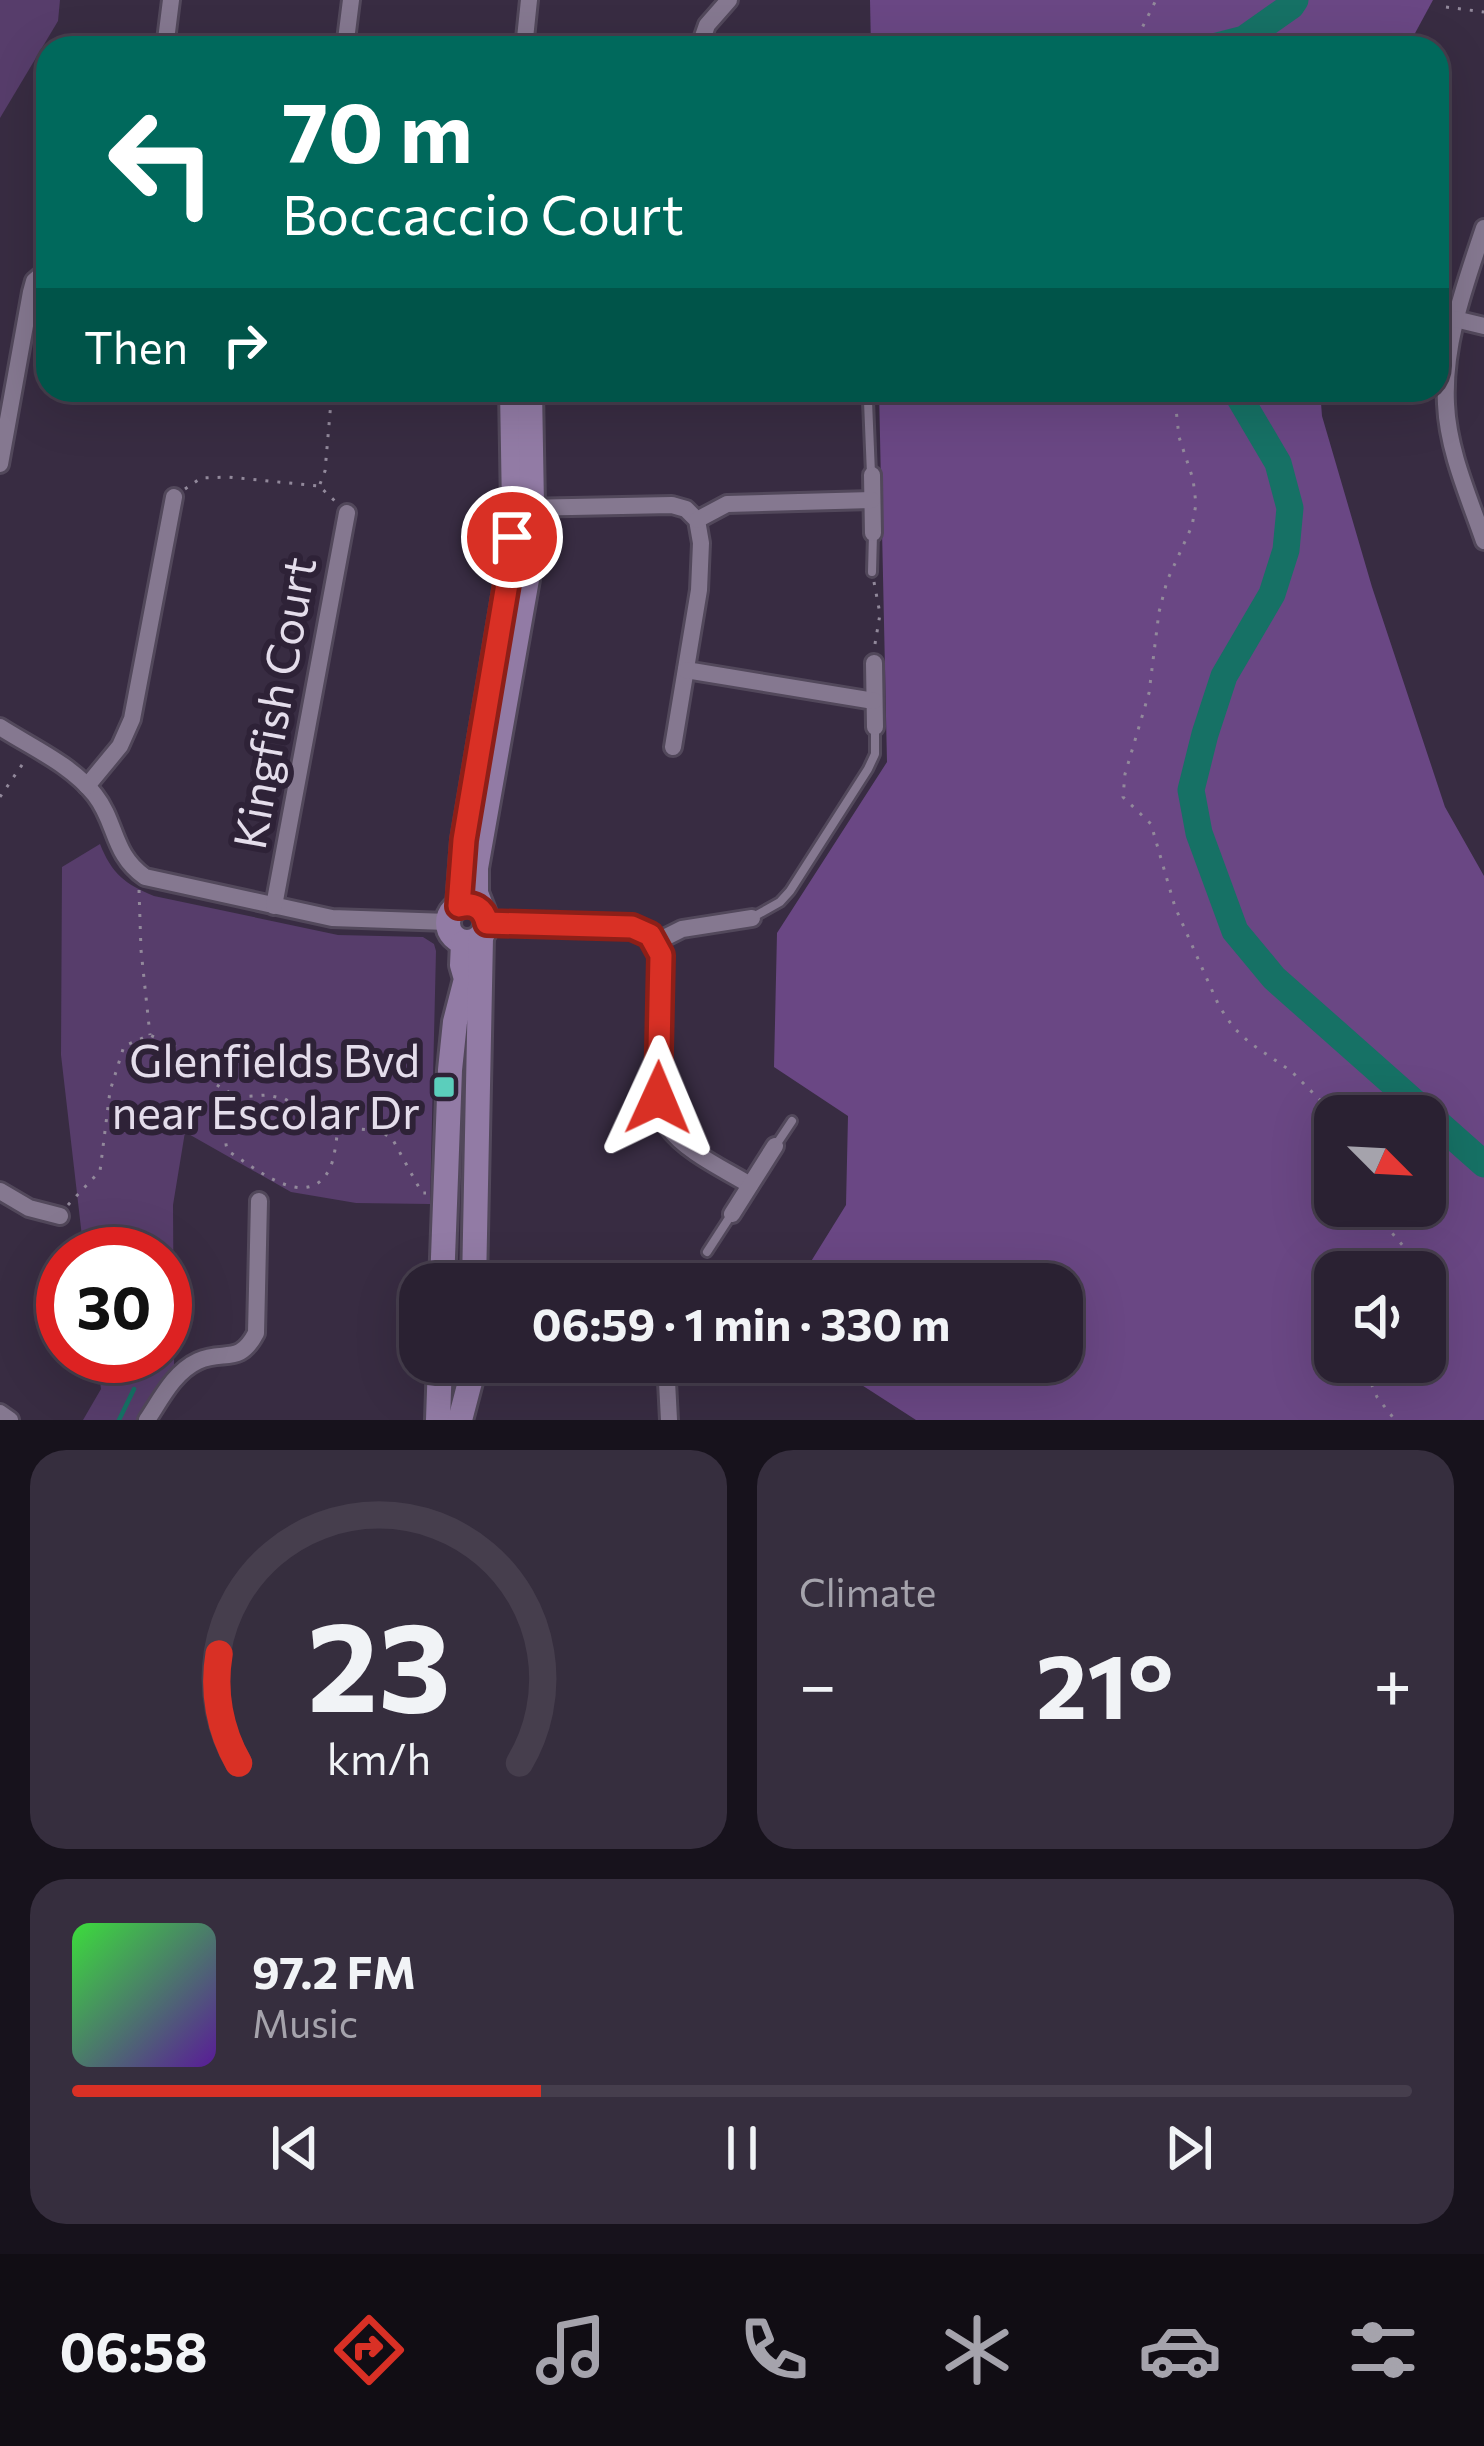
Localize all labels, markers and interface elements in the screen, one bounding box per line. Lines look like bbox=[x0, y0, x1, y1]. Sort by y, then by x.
text: 70 m bbox=[282, 78, 473, 180]
icon: left bbox=[84, 84, 240, 240]
text: Boccaccio Court bbox=[282, 180, 684, 246]
icon: right bbox=[212, 312, 278, 378]
text: Then bbox=[84, 318, 188, 373]
pin bbox=[461, 486, 563, 588]
icon: arrive bbox=[479, 504, 545, 570]
street label: Kingfish Court bbox=[220, 552, 325, 853]
place label: Glenfields Bvd near Escolar Dr bbox=[111, 1031, 420, 1138]
position arrow bbox=[595, 1035, 721, 1161]
marker: Glenfields Bvd near Escolar Dr bbox=[431, 1074, 457, 1100]
north arrow bbox=[1314, 1095, 1446, 1227]
map controls bbox=[1314, 1095, 1446, 1383]
speed limit sign: 30 bbox=[36, 1227, 192, 1383]
button: sound bbox=[1314, 1251, 1446, 1383]
text: 06:59 · 1 min · 330 m bbox=[532, 1295, 950, 1350]
text: Climate bbox=[799, 1567, 936, 1615]
text: 23 bbox=[307, 1585, 450, 1738]
text: 21° bbox=[1036, 1627, 1174, 1738]
text: − bbox=[799, 1642, 837, 1723]
text: + bbox=[1373, 1642, 1412, 1723]
text: km/h bbox=[326, 1730, 431, 1783]
text: 97.2 FM bbox=[252, 1943, 416, 1998]
text: Music bbox=[252, 1998, 358, 2046]
icon: previous bbox=[262, 2115, 328, 2181]
icon: pause bbox=[709, 2115, 775, 2181]
icon: next bbox=[1156, 2115, 1222, 2181]
icon: directions bbox=[327, 2308, 411, 2392]
icon: music bbox=[529, 2308, 613, 2392]
icon: phone bbox=[732, 2308, 816, 2392]
icon: climate bbox=[935, 2308, 1019, 2392]
icon: car bbox=[1138, 2308, 1222, 2392]
icon: filters bbox=[1341, 2308, 1425, 2392]
text: 06:58 bbox=[59, 2317, 208, 2383]

